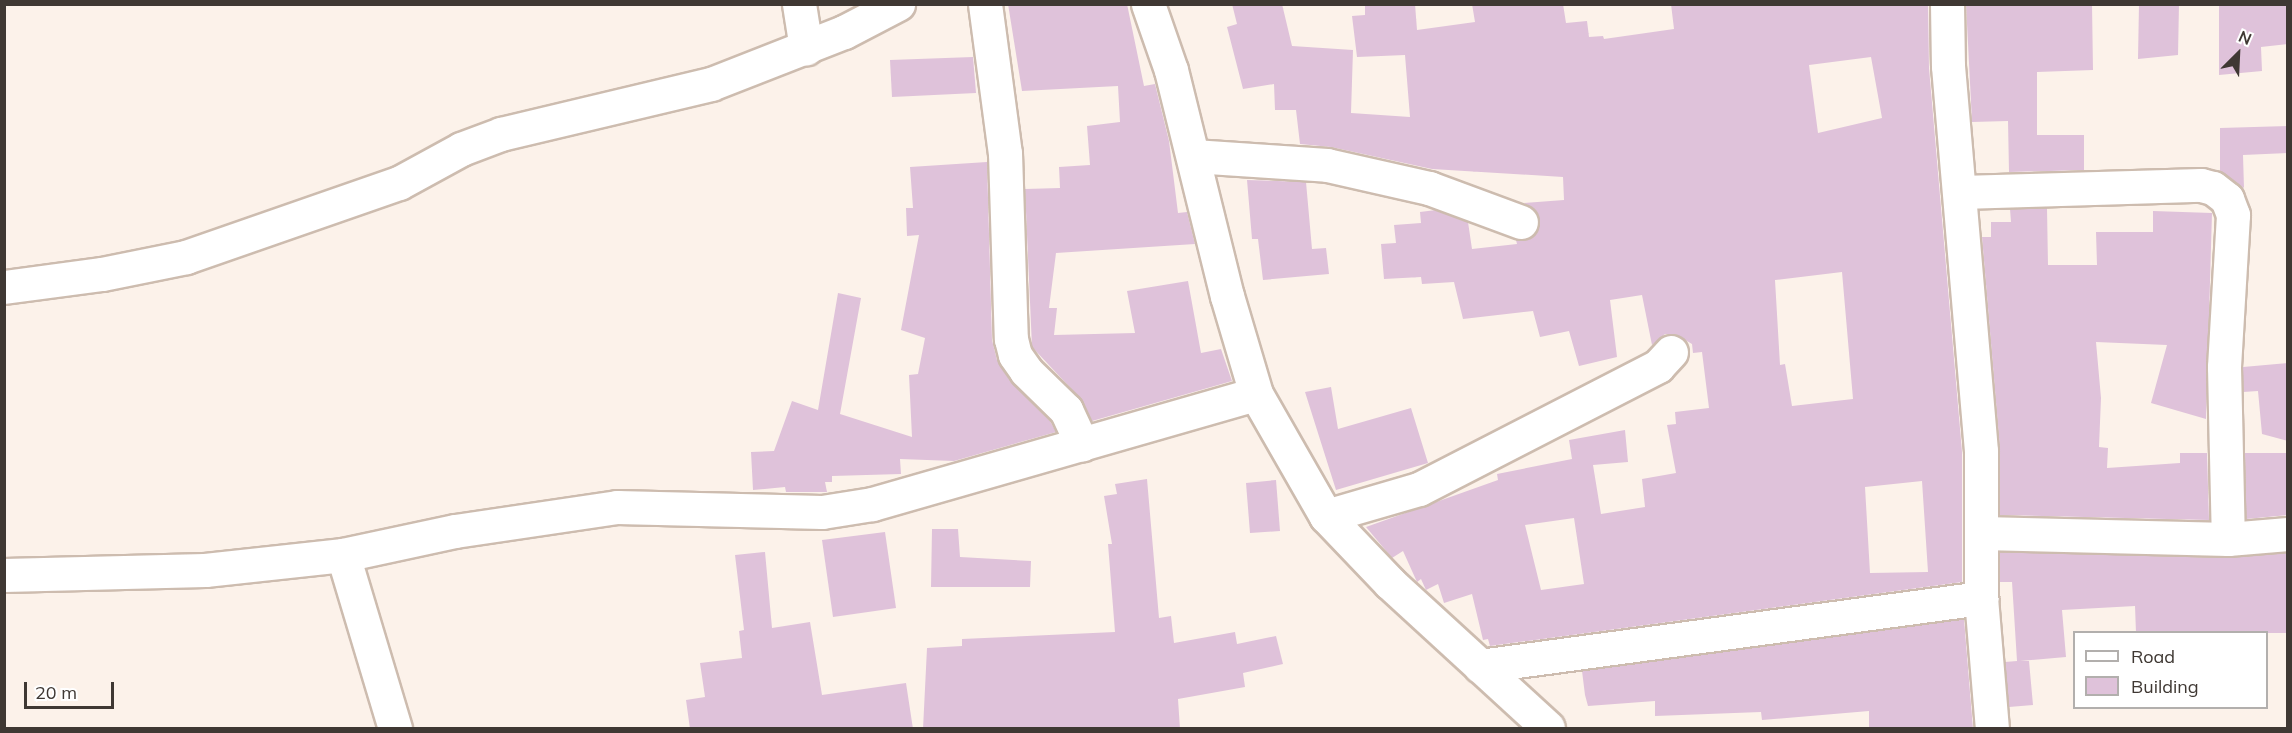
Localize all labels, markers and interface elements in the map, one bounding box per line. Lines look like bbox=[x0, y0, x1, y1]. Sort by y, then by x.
north arrow bbox=[2208, 24, 2268, 84]
text: N bbox=[2236, 26, 2255, 49]
legend bbox=[2073, 631, 2268, 709]
text: Road bbox=[2131, 645, 2175, 668]
scale bar bbox=[27, 670, 117, 708]
text: Building bbox=[2131, 675, 2199, 698]
text: 20 m bbox=[35, 681, 77, 704]

